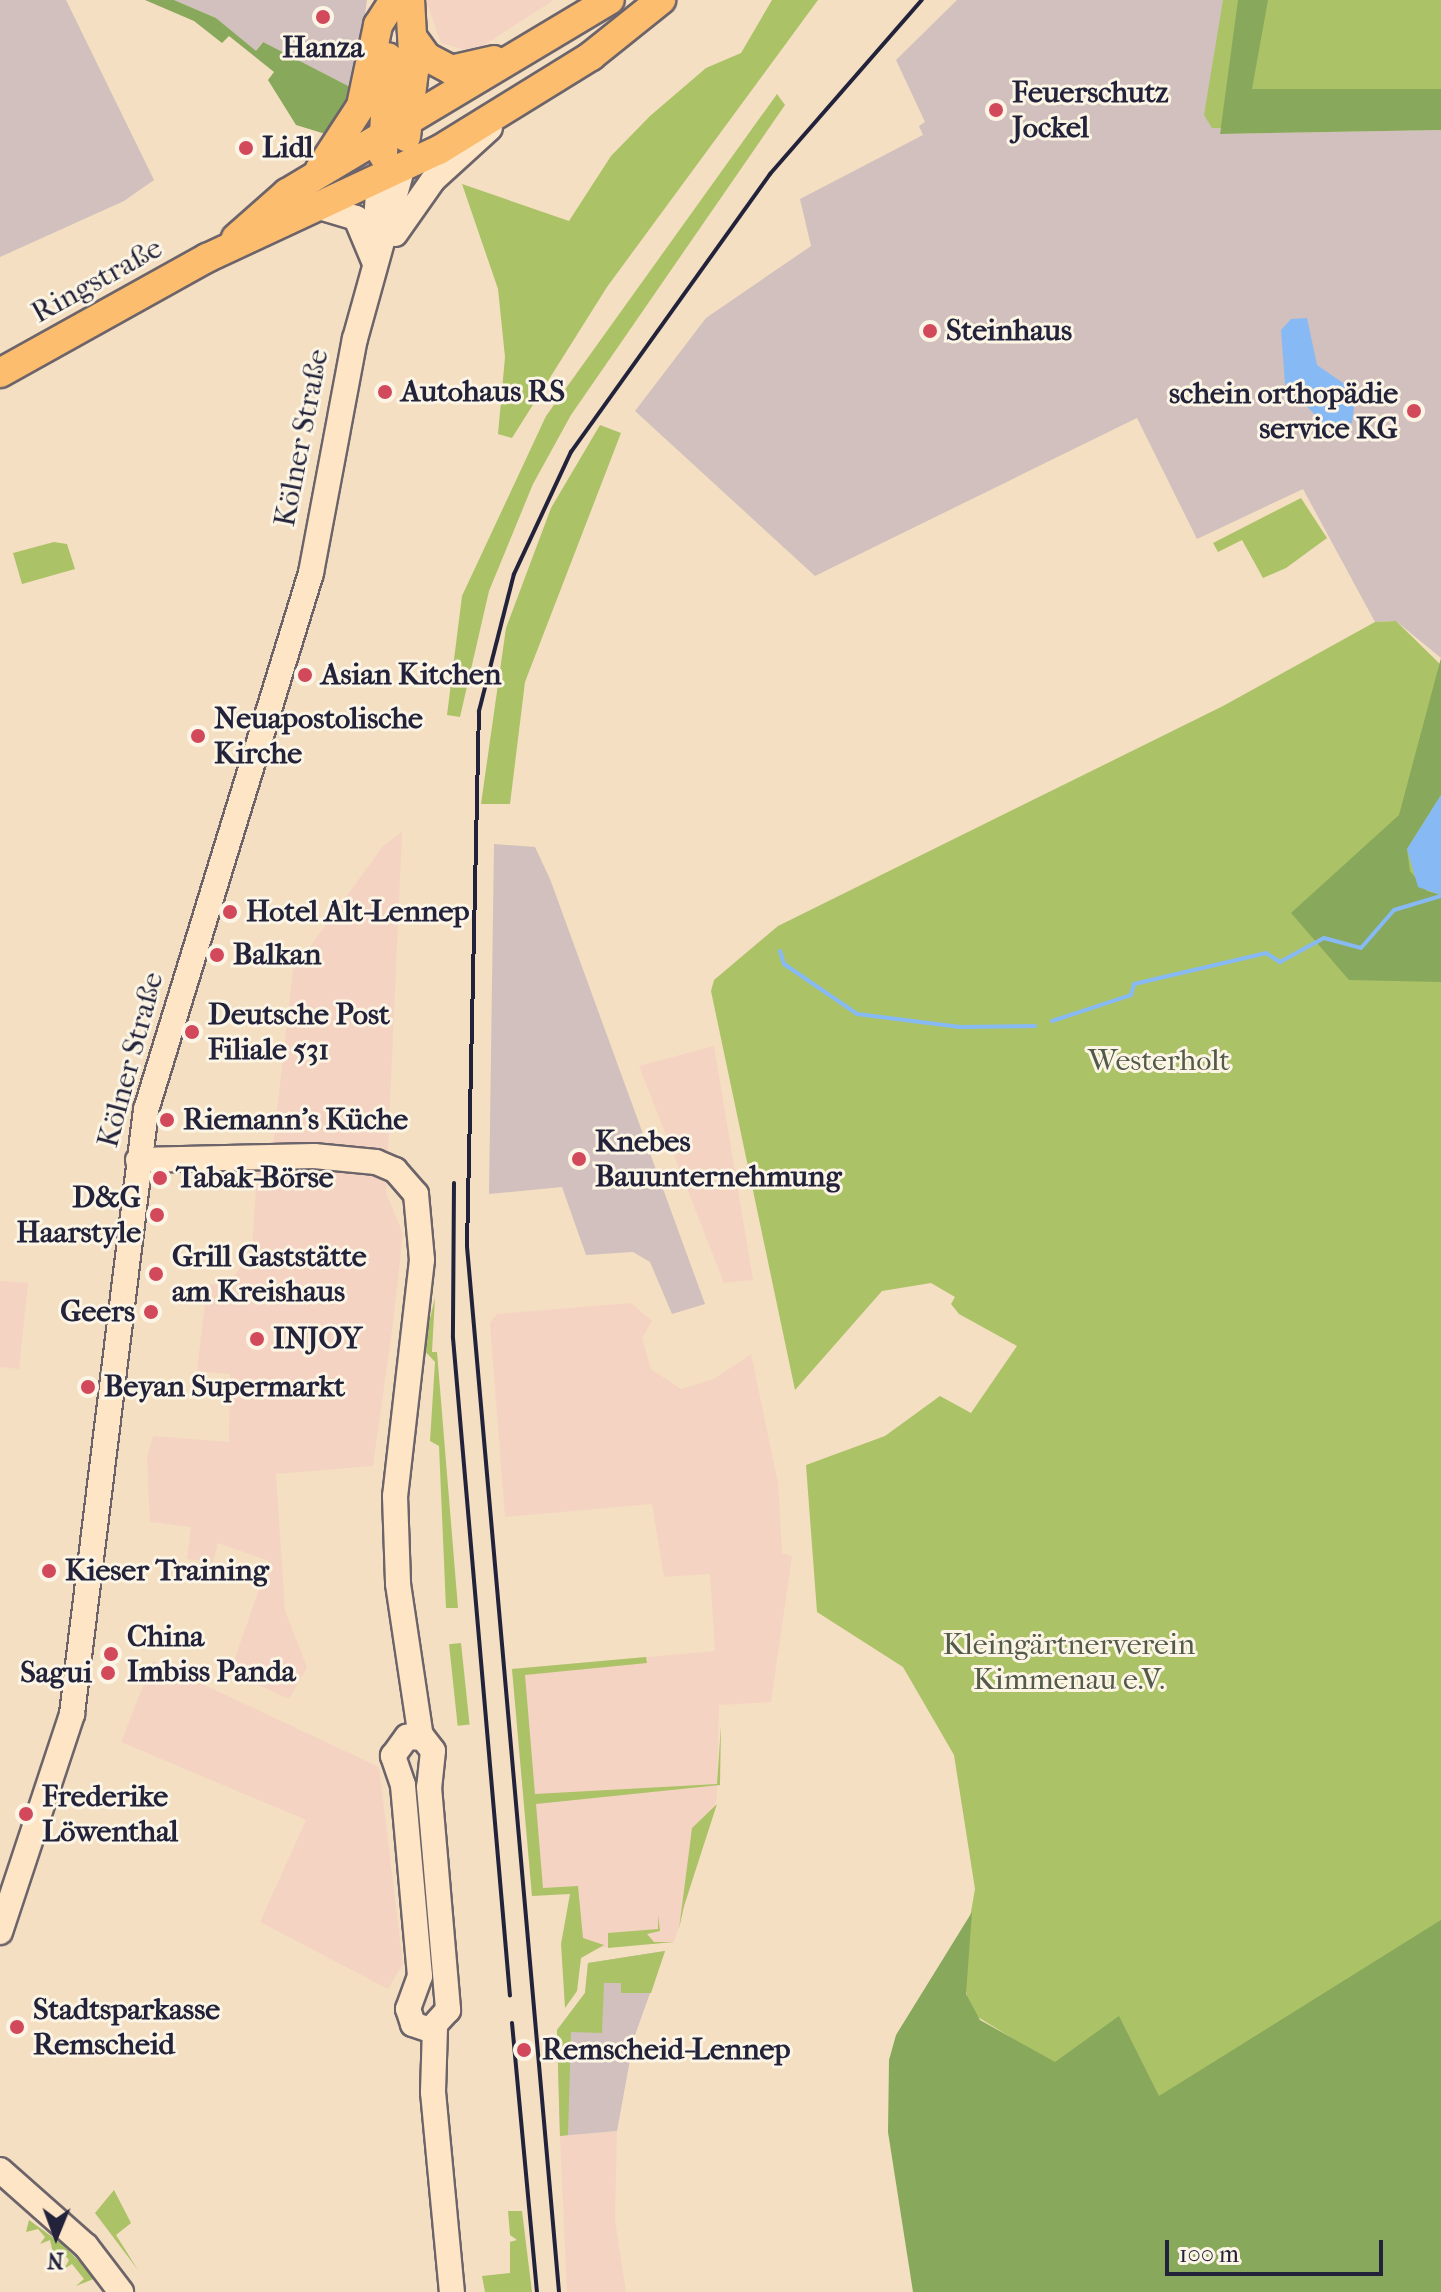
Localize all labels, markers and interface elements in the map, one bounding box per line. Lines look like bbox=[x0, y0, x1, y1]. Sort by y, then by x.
marker: Hanza bbox=[314, 8, 332, 26]
place label: Hanza bbox=[282, 30, 364, 66]
place label: Feuerschutz Jockel bbox=[1012, 75, 1169, 146]
marker: Feuerschutz Jockel bbox=[987, 101, 1005, 119]
place label: Lidl bbox=[262, 130, 313, 166]
marker: Lidl bbox=[237, 139, 255, 157]
street label: Ringstraße bbox=[25, 230, 169, 332]
place label: Steinhaus bbox=[946, 313, 1072, 349]
marker: Steinhaus bbox=[921, 322, 939, 340]
street label: Kölner Straße bbox=[267, 346, 337, 530]
place label: Autohaus RS bbox=[401, 374, 565, 410]
place label: schein orthopädie service KG bbox=[1169, 376, 1398, 446]
marker: Autohaus RS bbox=[376, 383, 394, 401]
marker: schein orthopädie service KG bbox=[1405, 402, 1423, 420]
place label: Asian Kitchen bbox=[321, 657, 501, 693]
marker: Asian Kitchen bbox=[296, 666, 314, 684]
place label: Neuapostolische Kirche bbox=[214, 701, 423, 772]
marker: Neuapostolische Kirche bbox=[189, 727, 207, 745]
place label: Hotel Alt-Lennep bbox=[246, 894, 470, 930]
marker: Hotel Alt-Lennep bbox=[221, 903, 239, 921]
place label: Balkan bbox=[233, 937, 321, 973]
marker: Balkan bbox=[208, 946, 226, 964]
street label: Kölner Straße bbox=[90, 968, 172, 1152]
place label: Deutsche Post Filiale 531 bbox=[208, 997, 390, 1068]
marker: Deutsche Post Filiale 531 bbox=[183, 1023, 201, 1041]
park label: Westerholt bbox=[1088, 1043, 1230, 1079]
place label: Riemann's Küche bbox=[183, 1102, 408, 1138]
marker: Riemann's Küche bbox=[158, 1111, 176, 1129]
place label: Knebes Bauunternehmung bbox=[595, 1124, 842, 1194]
marker: Knebes Bauunternehmung bbox=[570, 1150, 588, 1168]
place label: Tabak-Börse bbox=[176, 1160, 334, 1196]
marker: Tabak-Börse bbox=[151, 1169, 169, 1187]
place label: D&G Haarstyle bbox=[16, 1180, 141, 1250]
marker: D&G Haarstyle bbox=[148, 1206, 166, 1224]
place label: Grill Gaststätte am Kreishaus bbox=[172, 1239, 367, 1310]
marker: Grill Gaststätte am Kreishaus bbox=[147, 1265, 165, 1283]
place label: Geers bbox=[60, 1294, 135, 1330]
marker: Geers bbox=[142, 1303, 160, 1321]
place label: INJOY bbox=[273, 1321, 362, 1357]
marker: INJOY bbox=[248, 1330, 266, 1348]
place label: Beyan Supermarkt bbox=[104, 1369, 345, 1405]
marker: Beyan Supermarkt bbox=[79, 1378, 97, 1396]
place label: Kieser Training bbox=[65, 1553, 269, 1589]
marker: Kieser Training bbox=[40, 1562, 58, 1580]
place label: China Imbiss Panda bbox=[127, 1619, 296, 1690]
park label: Kleingärtnerverein Kimmenau e.V. bbox=[943, 1627, 1195, 1698]
marker: China Imbiss Panda bbox=[102, 1645, 120, 1663]
place label: Sagui bbox=[20, 1655, 92, 1691]
marker: Sagui bbox=[99, 1664, 117, 1682]
place label: Frederike Löwenthal bbox=[42, 1779, 178, 1850]
marker: Frederike Löwenthal bbox=[17, 1805, 35, 1823]
place label: Stadtsparkasse Remscheid bbox=[33, 1992, 220, 2062]
marker: Stadtsparkasse Remscheid bbox=[8, 2018, 26, 2036]
place label: Remscheid-Lennep bbox=[542, 2032, 791, 2068]
marker: Remscheid-Lennep bbox=[513, 2039, 535, 2061]
north arrow bbox=[16, 2196, 96, 2276]
scale bar bbox=[1169, 2224, 1387, 2274]
text: 100 m bbox=[1179, 2240, 1239, 2268]
text: N bbox=[47, 2247, 64, 2273]

